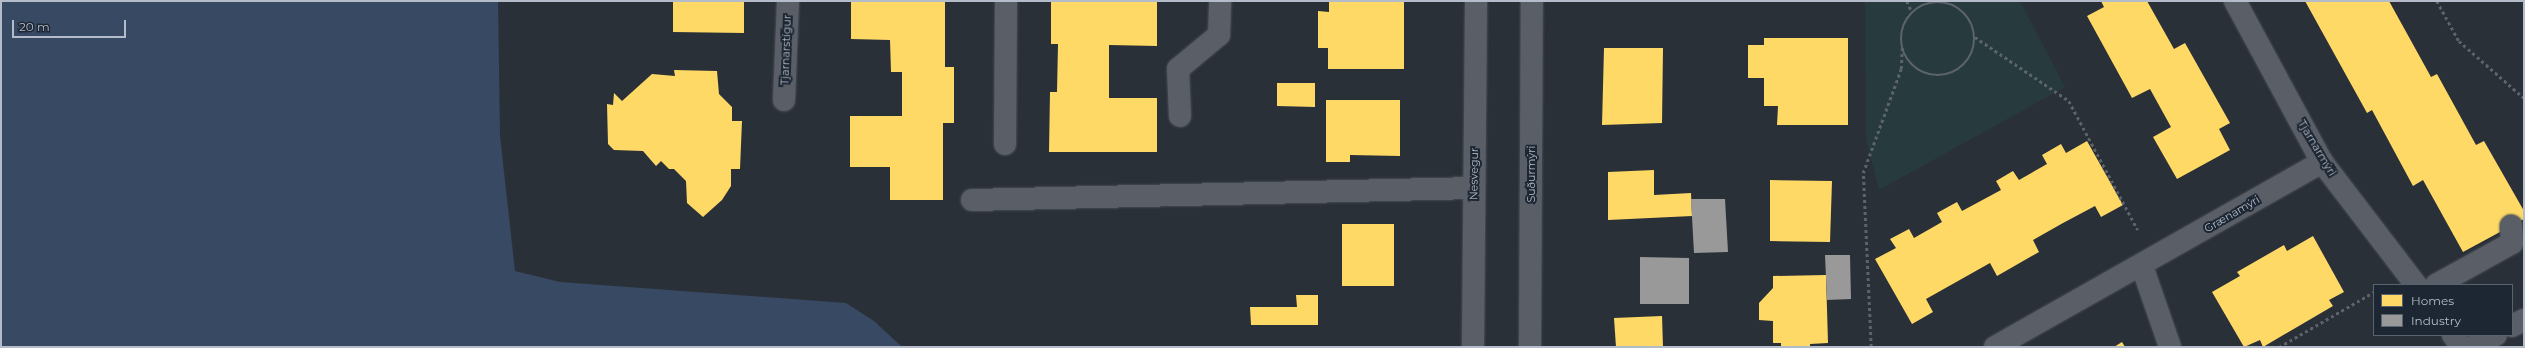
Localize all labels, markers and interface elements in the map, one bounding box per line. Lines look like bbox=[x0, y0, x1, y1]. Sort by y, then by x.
scale bar bbox=[14, 12, 128, 38]
street label: Tjarnarstígur bbox=[778, 15, 794, 85]
text: 20 m bbox=[19, 19, 50, 34]
street label: Tjarnarmýri bbox=[2295, 118, 2339, 178]
street label: Suðurmýri bbox=[1524, 145, 1538, 203]
street label: Nesvegur bbox=[1467, 148, 1481, 200]
street label: Grænamýri bbox=[2202, 193, 2262, 235]
legend bbox=[2373, 284, 2513, 336]
text: Homes bbox=[2411, 293, 2454, 308]
text: Industry bbox=[2411, 313, 2461, 328]

